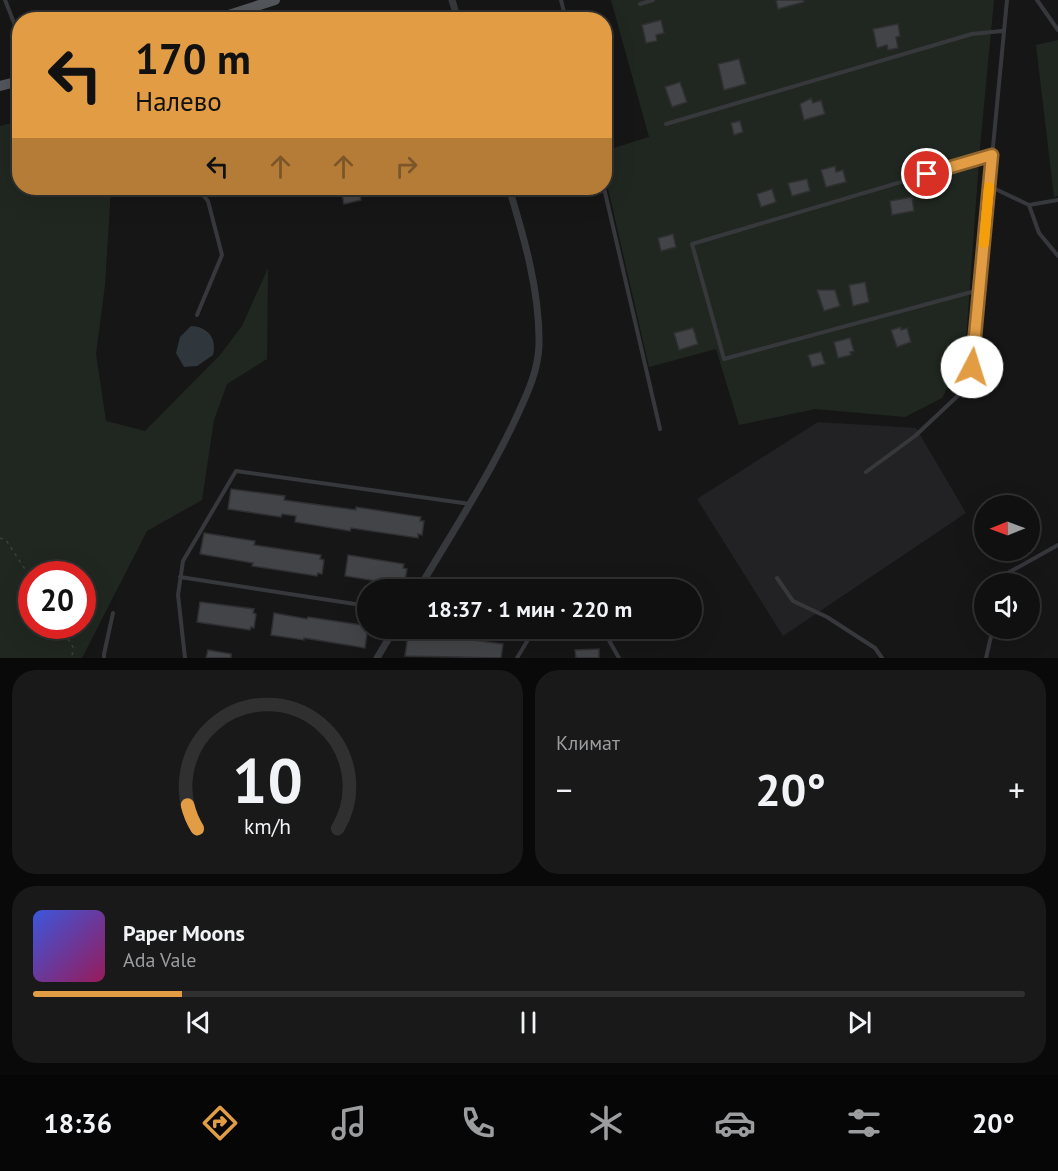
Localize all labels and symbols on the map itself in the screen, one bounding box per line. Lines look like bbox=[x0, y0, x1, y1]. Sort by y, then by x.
pin bbox=[901, 148, 952, 199]
position arrow bbox=[940, 335, 1004, 399]
north arrow bbox=[974, 495, 1040, 561]
speed limit sign: 20 bbox=[18, 561, 96, 639]

